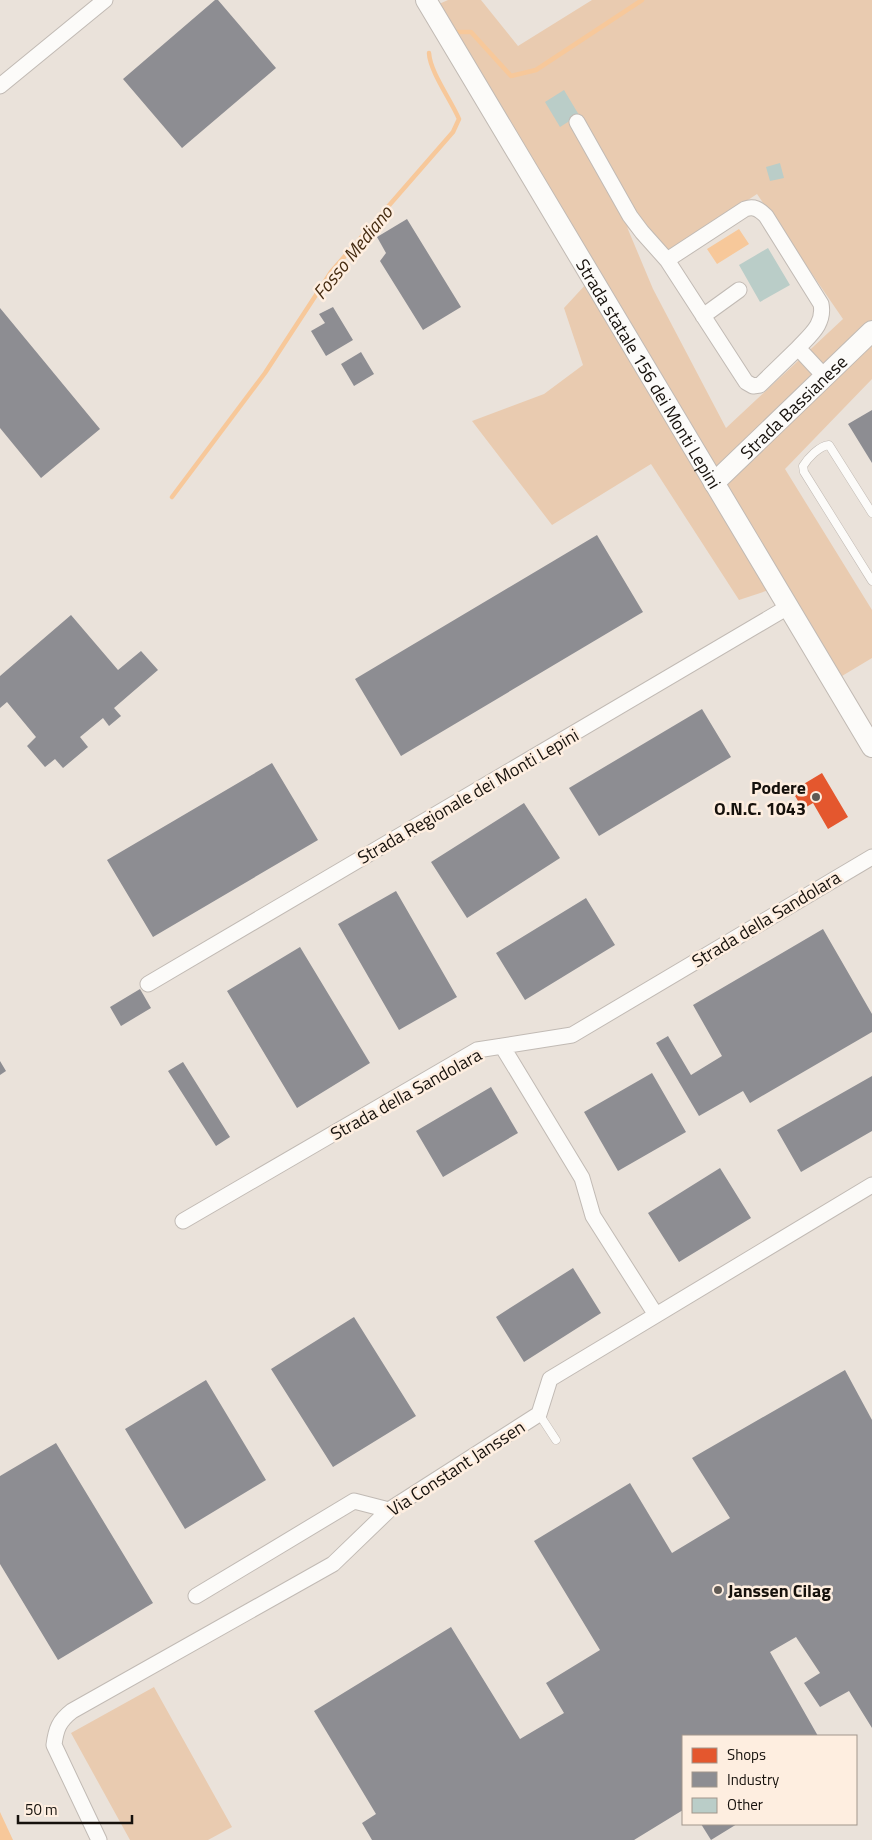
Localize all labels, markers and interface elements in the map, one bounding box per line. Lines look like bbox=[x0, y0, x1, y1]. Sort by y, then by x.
water label: Fosso Mediano bbox=[305, 198, 399, 305]
street label: Strada statale 156 dei Monti Lepini bbox=[570, 253, 728, 494]
street label: Strada Bassianese bbox=[734, 349, 853, 465]
street label: Strada Regionale dei Monti Lepini bbox=[352, 721, 584, 871]
place label: Podere O.N.C. 1043 bbox=[714, 774, 806, 822]
marker: Podere O.N.C. 1043 bbox=[810, 791, 822, 803]
street label: Strada della Sandolara bbox=[686, 864, 846, 974]
street label: Strada della Sandolara bbox=[325, 1041, 487, 1147]
street label: Via Constant Janssen bbox=[382, 1413, 530, 1523]
place label: Janssen Cilag bbox=[728, 1577, 831, 1604]
marker: Janssen Cilag bbox=[712, 1584, 724, 1596]
legend bbox=[682, 1735, 857, 1825]
text: Shops bbox=[727, 1743, 766, 1766]
text: Industry bbox=[727, 1768, 779, 1791]
scale bar bbox=[18, 1792, 131, 1824]
text: Other bbox=[727, 1793, 763, 1816]
text: 50 m bbox=[25, 1798, 58, 1821]

